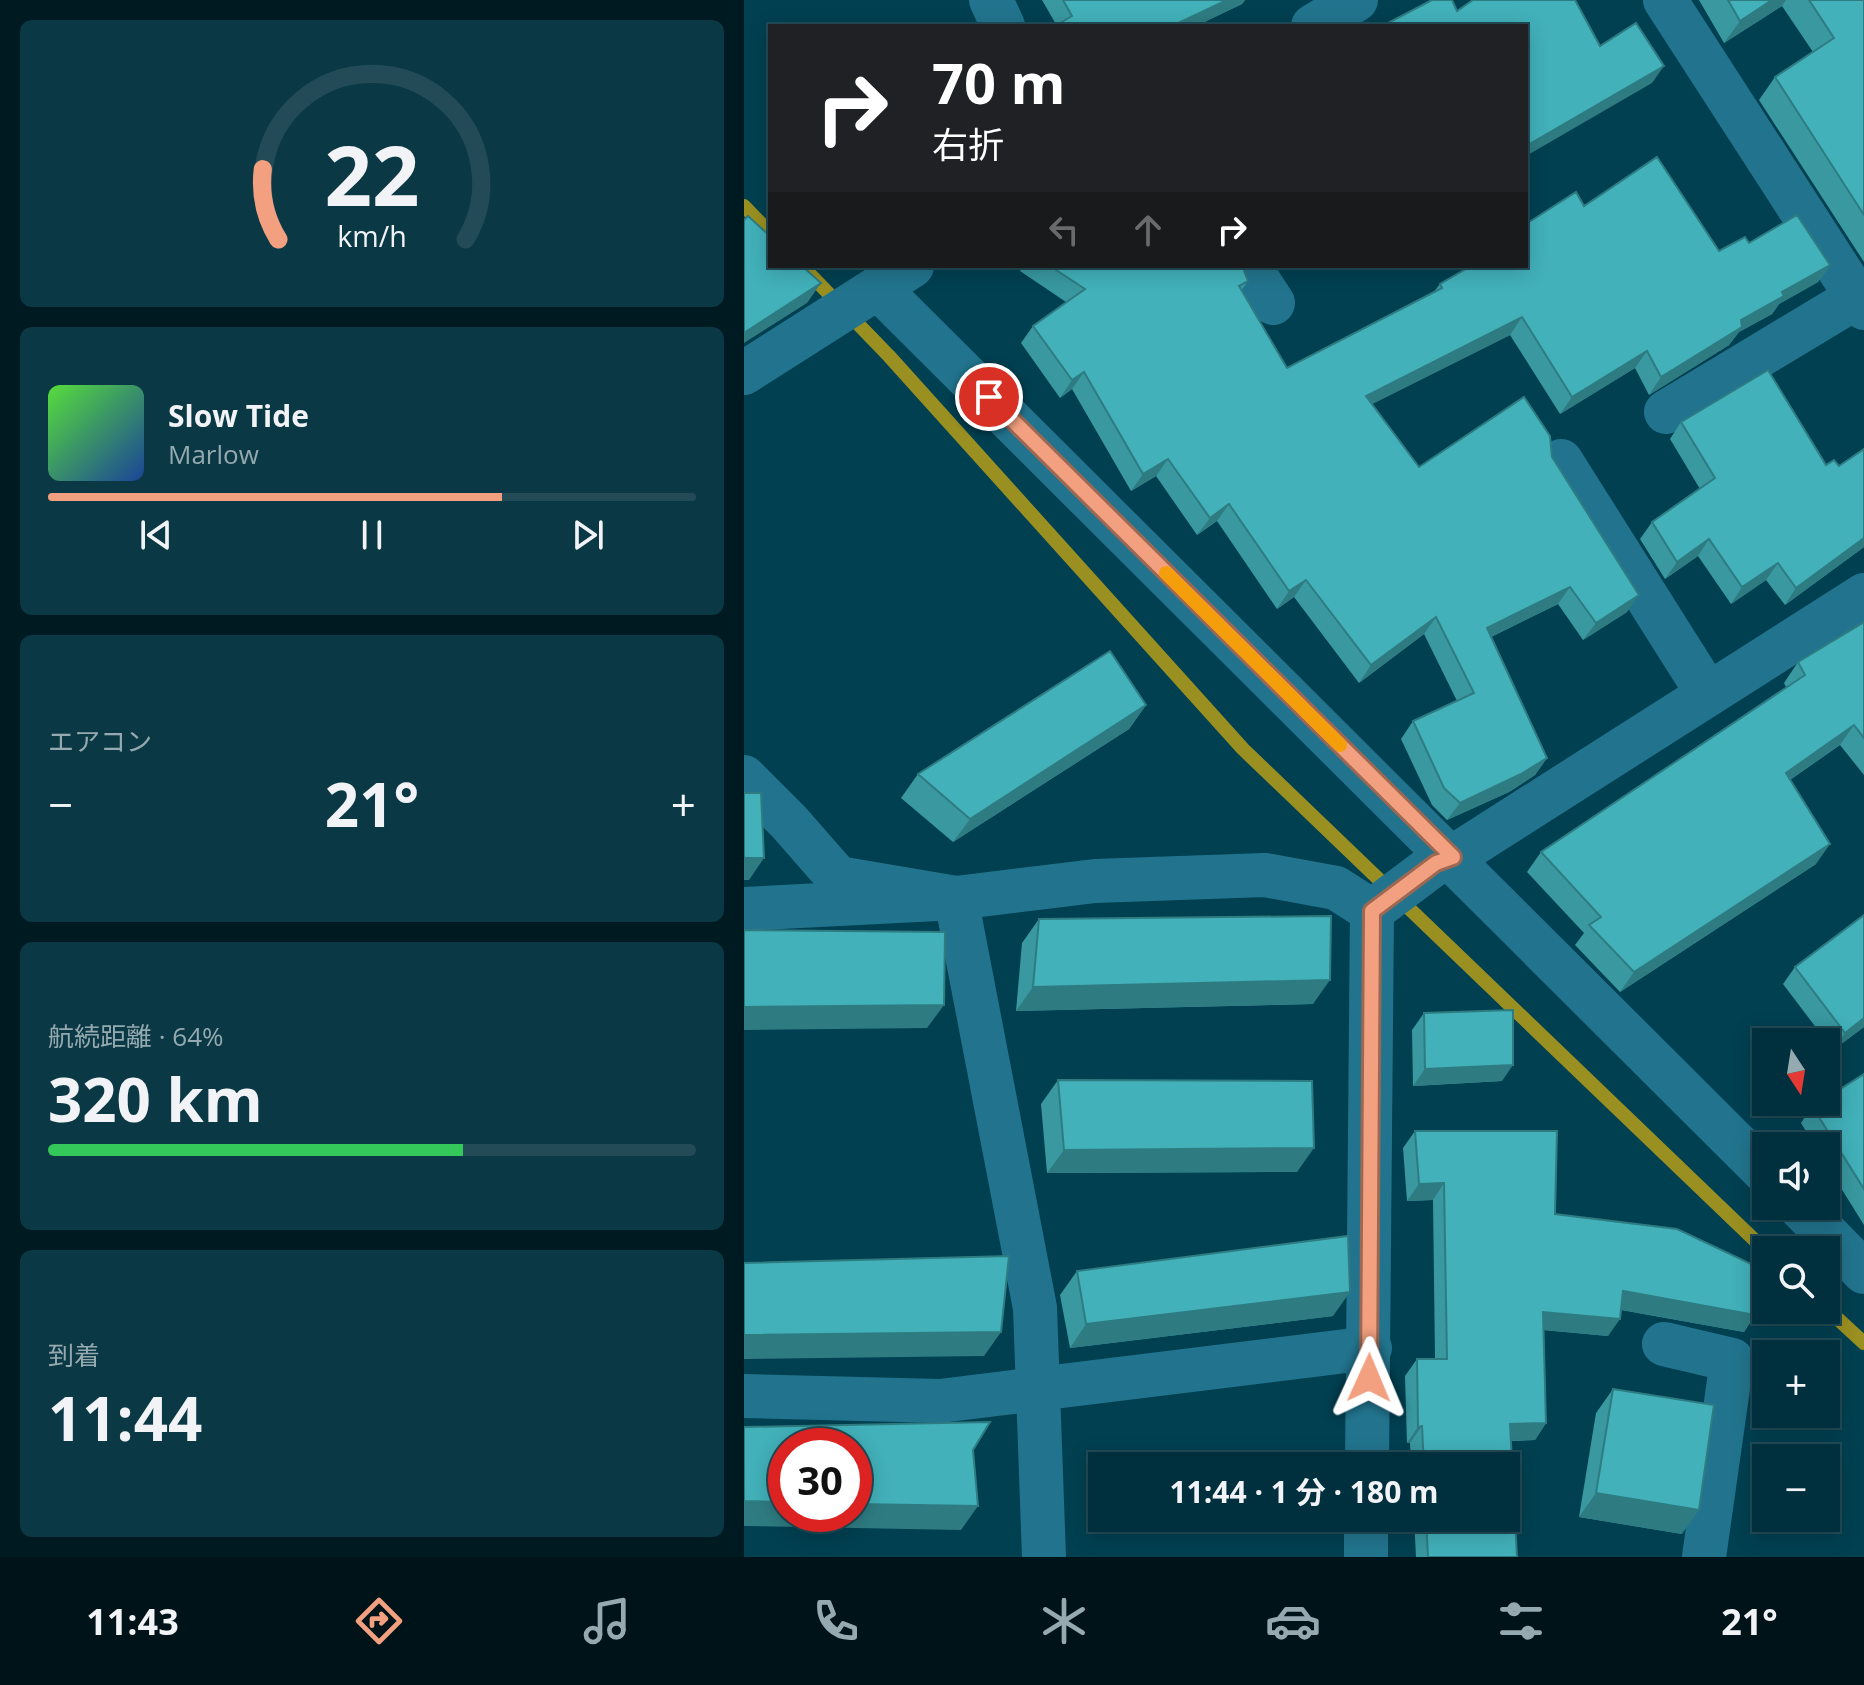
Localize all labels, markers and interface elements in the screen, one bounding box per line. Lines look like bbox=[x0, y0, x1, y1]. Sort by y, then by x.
text: 70 m bbox=[932, 44, 1066, 120]
icon: right bbox=[800, 56, 904, 160]
text: 22 bbox=[324, 116, 420, 229]
text: 右折 bbox=[932, 120, 1004, 169]
icon: left bbox=[1042, 208, 1086, 252]
icon: ahead bbox=[1126, 208, 1170, 252]
icon: right bbox=[1210, 208, 1254, 252]
text: km/h bbox=[337, 216, 407, 255]
pin bbox=[955, 363, 1023, 431]
icon: arrive bbox=[967, 375, 1011, 419]
text: Slow Tide bbox=[168, 395, 309, 436]
text: Marlow bbox=[168, 436, 259, 472]
icon: previous bbox=[134, 513, 178, 557]
icon: pause bbox=[350, 513, 394, 557]
icon: next bbox=[566, 513, 610, 557]
text: エアコン bbox=[48, 723, 152, 759]
text: 21° bbox=[325, 763, 419, 845]
text: − bbox=[48, 774, 73, 834]
text: + bbox=[671, 774, 696, 834]
text: 航続距離 · 64% bbox=[48, 1018, 224, 1054]
north arrow bbox=[1752, 1028, 1840, 1116]
map controls bbox=[1752, 1028, 1840, 1532]
text: 320 km bbox=[48, 1058, 263, 1140]
button: sound bbox=[1752, 1132, 1840, 1220]
button: search bbox=[1752, 1236, 1840, 1324]
position arrow bbox=[1327, 1336, 1411, 1420]
text: 到着 bbox=[48, 1337, 100, 1373]
button: + bbox=[1752, 1340, 1840, 1428]
text: 11:44 bbox=[48, 1377, 202, 1459]
speed limit sign: 30 bbox=[768, 1428, 872, 1532]
button: − bbox=[1752, 1444, 1840, 1532]
text: 11:44 · 1 分 · 180 m bbox=[1169, 1471, 1439, 1512]
icon: directions bbox=[351, 1593, 407, 1649]
icon: music bbox=[579, 1593, 635, 1649]
icon: phone bbox=[808, 1593, 864, 1649]
icon: climate bbox=[1036, 1593, 1092, 1649]
icon: car bbox=[1265, 1593, 1321, 1649]
icon: filters bbox=[1493, 1593, 1549, 1649]
text: 11:43 bbox=[86, 1597, 179, 1646]
text: 21° bbox=[1721, 1597, 1778, 1646]

